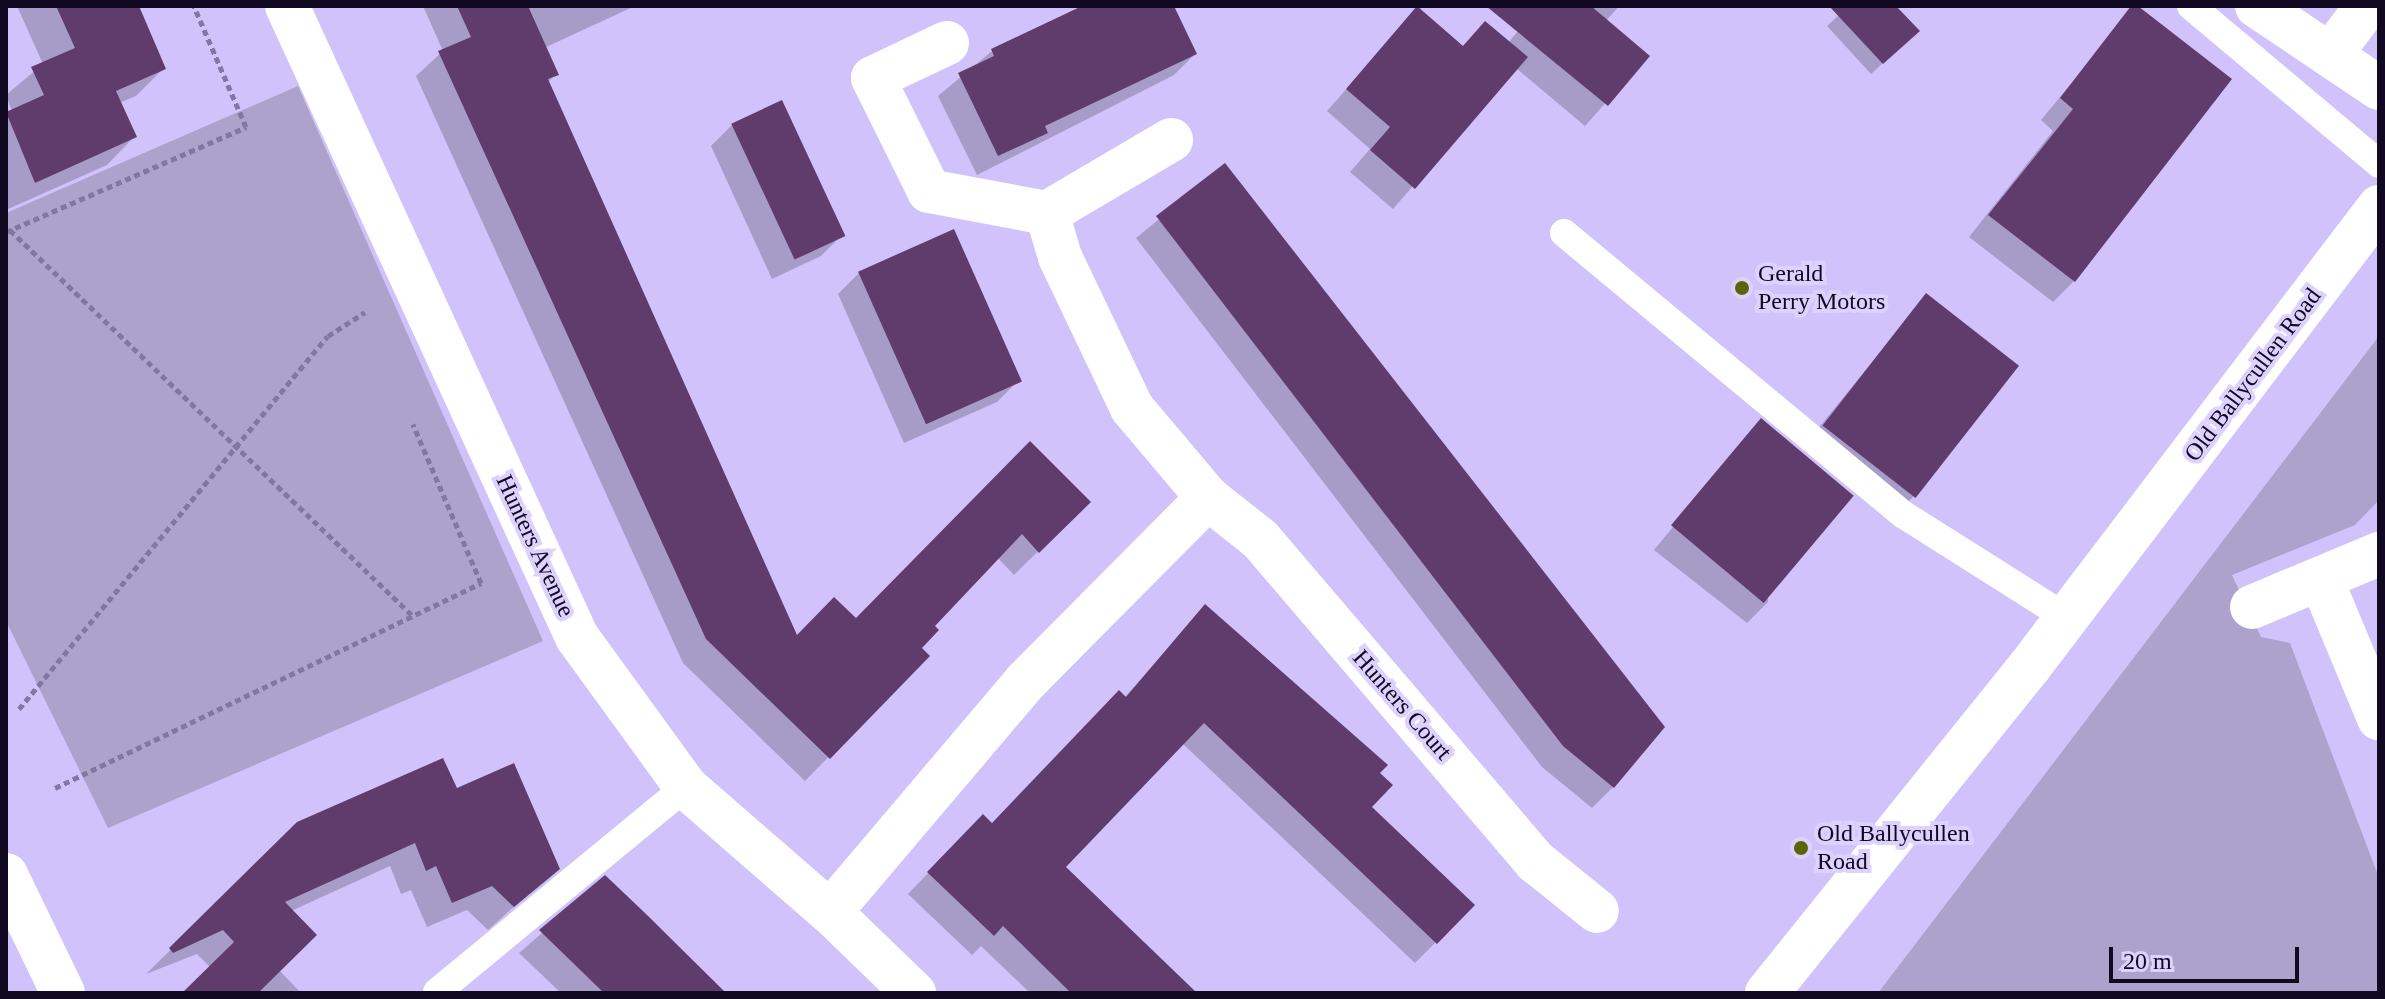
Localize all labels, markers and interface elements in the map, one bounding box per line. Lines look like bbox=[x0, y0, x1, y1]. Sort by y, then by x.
place label: Gerald Perry Motors bbox=[1758, 260, 1885, 316]
marker: Gerald Perry Motors bbox=[1733, 279, 1751, 297]
street label: Old Ballycullen Road bbox=[2179, 283, 2327, 467]
street label: Hunters Avenue bbox=[489, 470, 581, 622]
street label: Hunters Court bbox=[1346, 644, 1458, 766]
place label: Old Ballycullen Road bbox=[1817, 820, 1970, 876]
marker: Old Ballycullen Road bbox=[1792, 839, 1810, 857]
scale bar bbox=[2113, 931, 2303, 981]
text: 20 m bbox=[2123, 948, 2172, 974]

